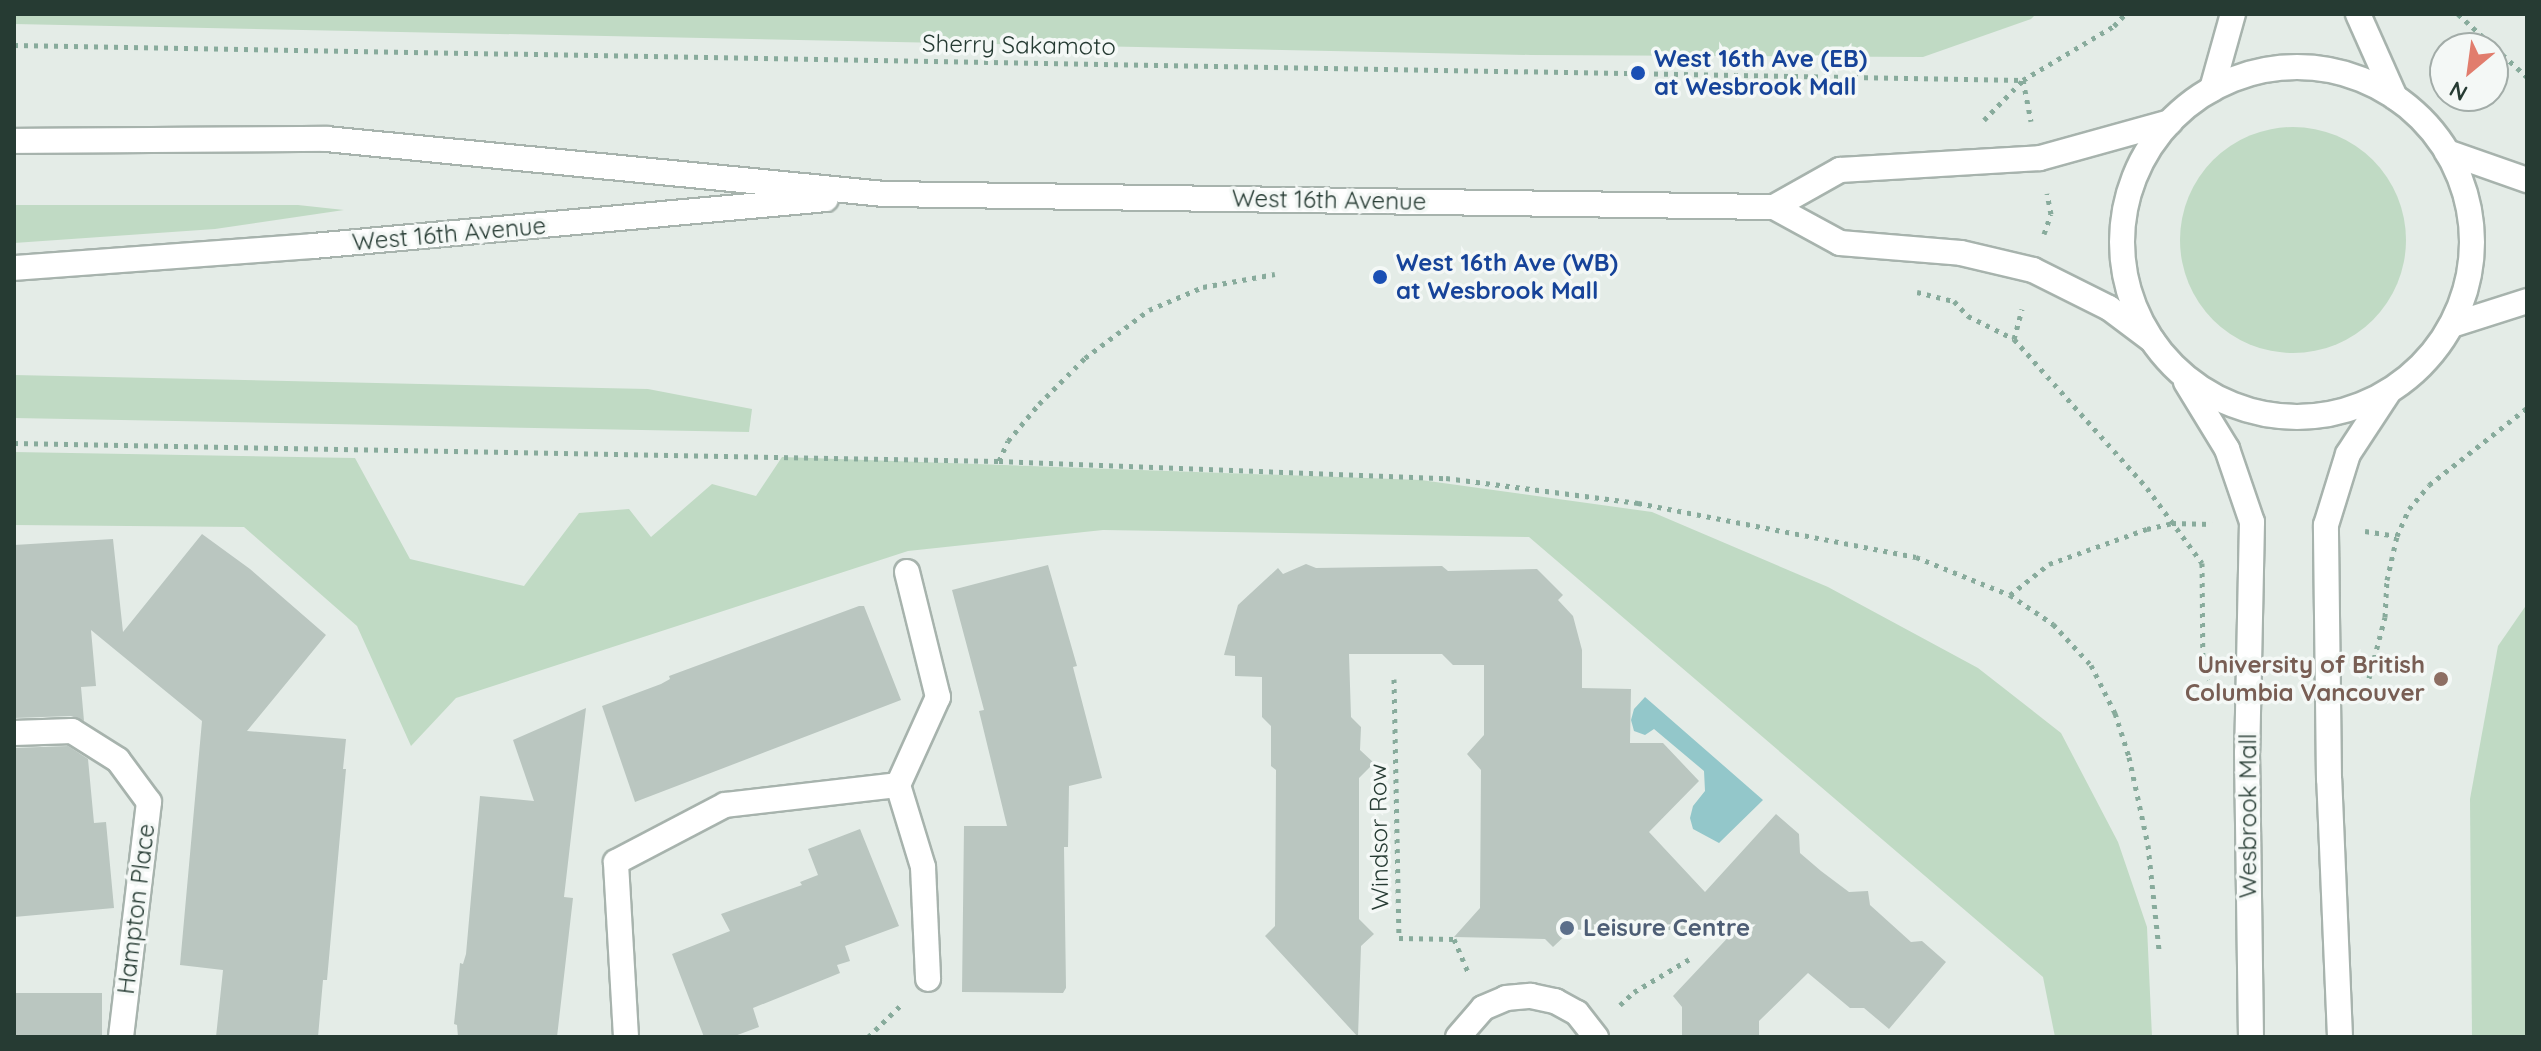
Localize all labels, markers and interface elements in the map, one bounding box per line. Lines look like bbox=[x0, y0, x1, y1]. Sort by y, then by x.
street label: Sherry Sakamoto bbox=[922, 29, 1116, 61]
north arrow bbox=[2429, 32, 2509, 112]
place label: West 16th Ave (EB) at Wesbrook Mall bbox=[1654, 45, 1867, 101]
marker: West 16th Ave (EB) at Wesbrook Mall bbox=[1629, 64, 1647, 82]
text: N bbox=[2444, 75, 2472, 107]
street label: West 16th Avenue bbox=[1232, 184, 1426, 216]
street label: West 16th Avenue bbox=[351, 211, 547, 257]
place label: West 16th Ave (WB) at Wesbrook Mall bbox=[1396, 249, 1618, 305]
marker: West 16th Ave (WB) at Wesbrook Mall bbox=[1371, 268, 1389, 286]
place label: University of British Columbia Vancouver bbox=[2185, 651, 2425, 707]
marker: University of British Columbia Vancouver bbox=[2432, 670, 2450, 688]
street label: Wesbrook Mall bbox=[2234, 734, 2262, 898]
street label: Windsor Row bbox=[1363, 763, 1395, 911]
street label: Hampton Place bbox=[111, 822, 161, 996]
place label: Leisure Centre bbox=[1583, 914, 1750, 942]
marker: Leisure Centre bbox=[1558, 919, 1576, 937]

